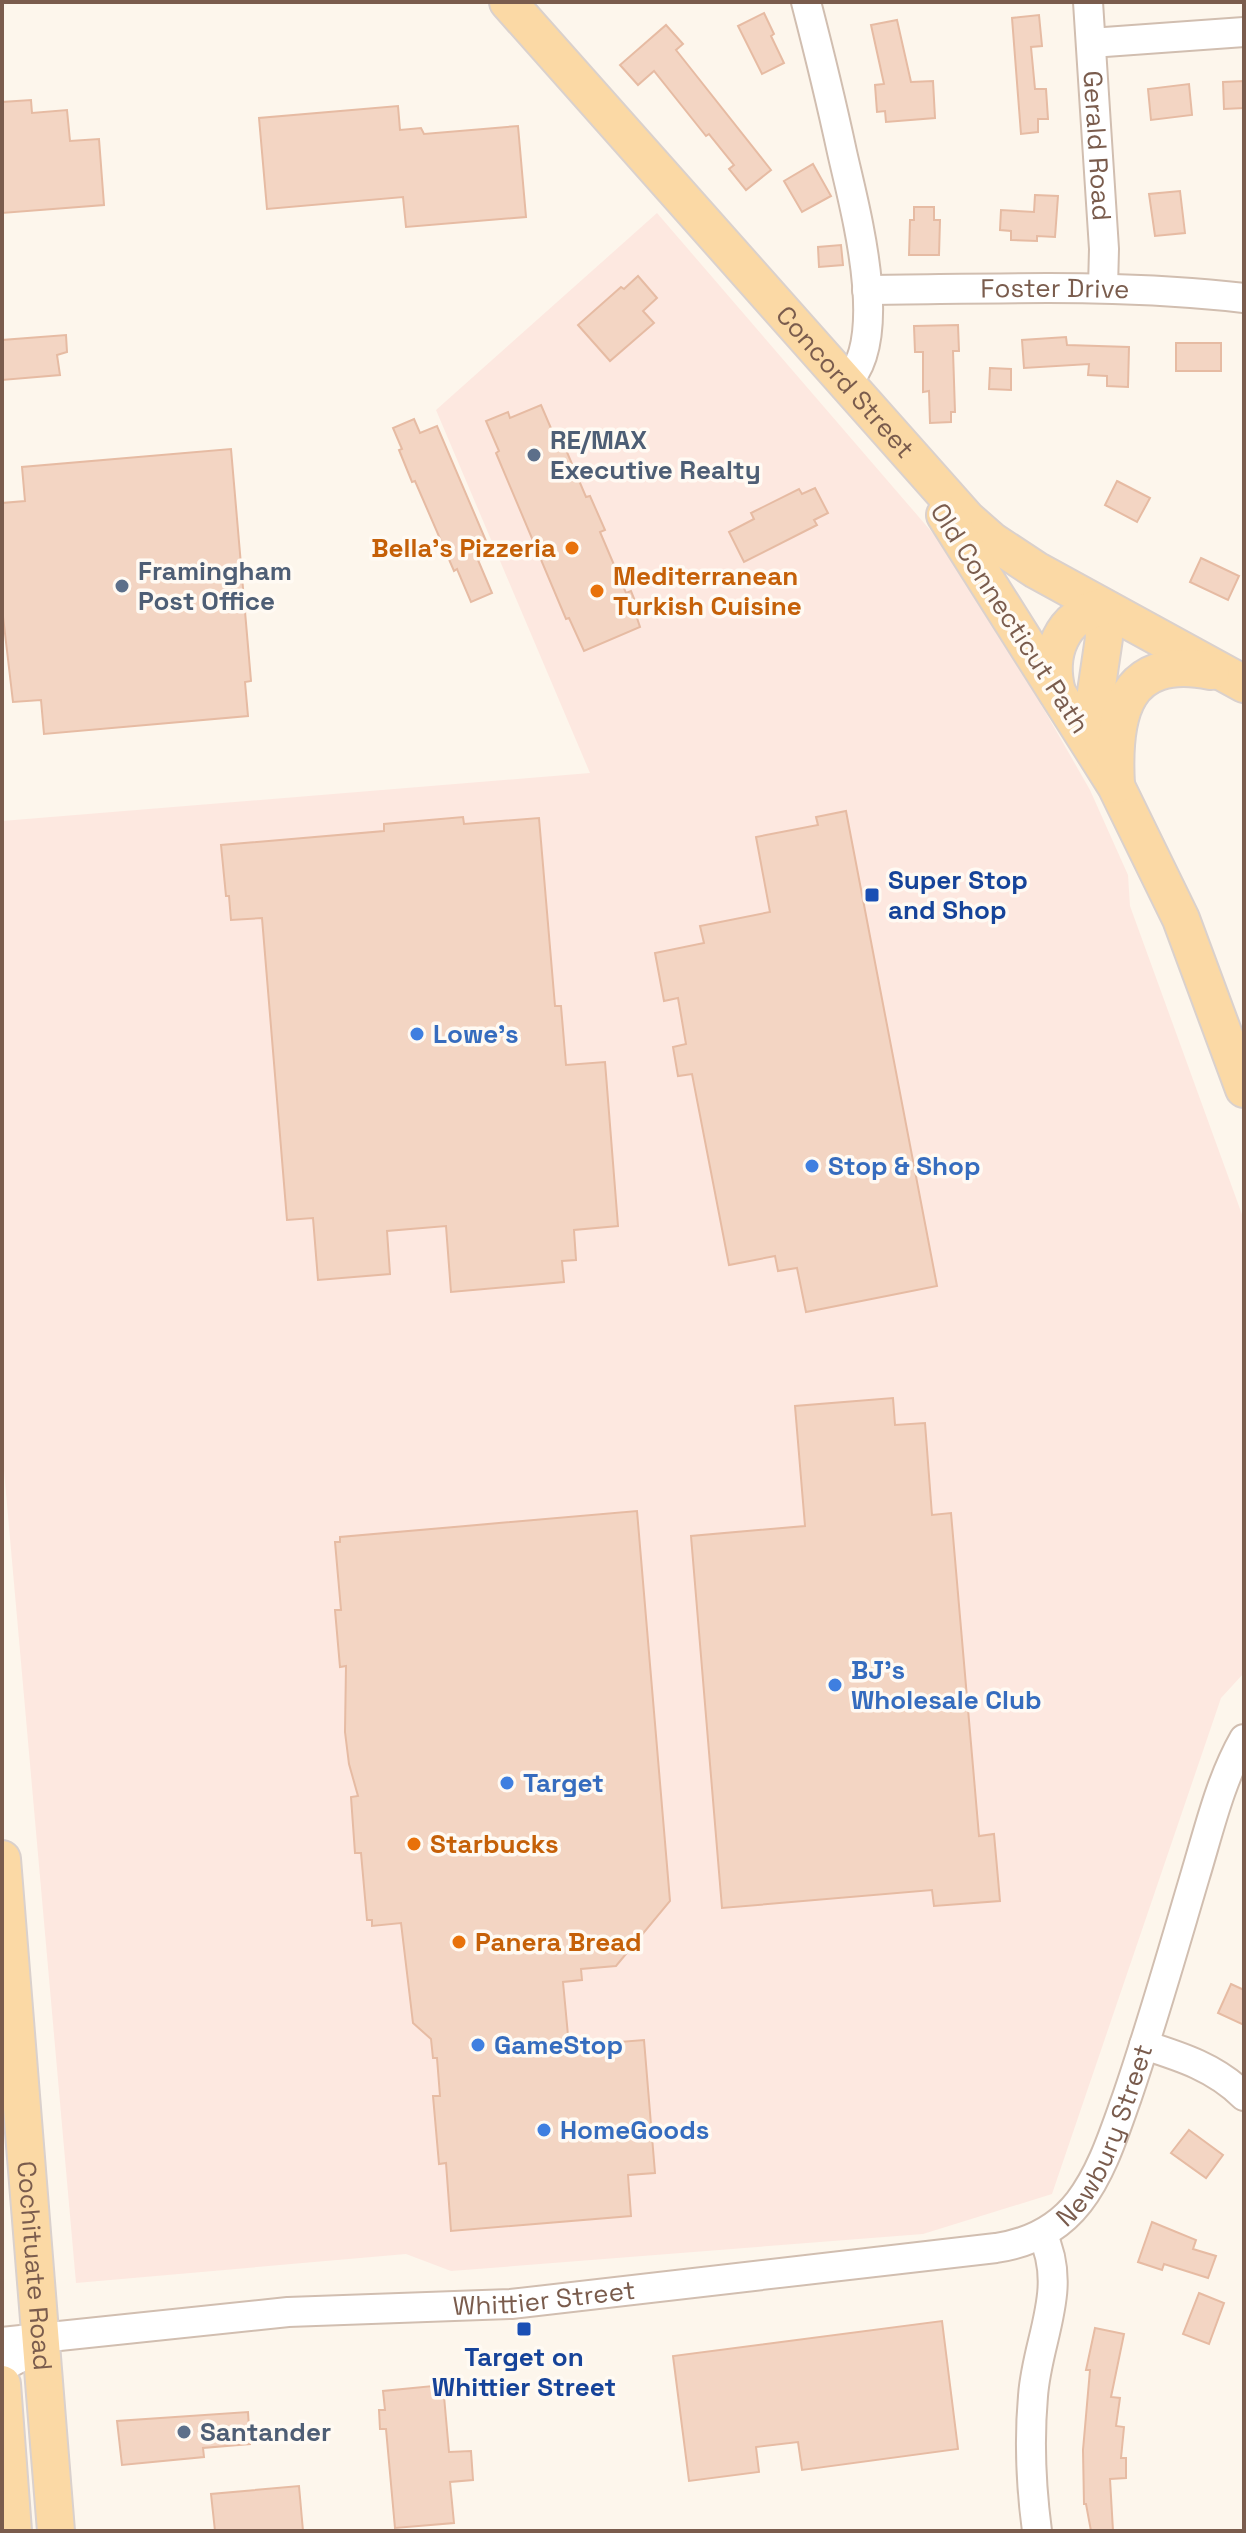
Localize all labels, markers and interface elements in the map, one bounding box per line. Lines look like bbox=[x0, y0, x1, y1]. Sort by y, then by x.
street label: Gerald Road bbox=[1075, 69, 1119, 222]
street label: Foster Drive bbox=[980, 271, 1130, 306]
street label: Concord Street bbox=[769, 299, 922, 465]
place label: RE/MAX Executive Realty bbox=[550, 423, 761, 487]
marker: RE/MAX Executive Realty bbox=[525, 446, 543, 464]
street label: Old Connecticut Path bbox=[923, 496, 1097, 740]
place label: Bella's Pizzeria bbox=[371, 531, 556, 565]
marker: Bella's Pizzeria bbox=[563, 539, 581, 557]
place label: Framingham Post Office bbox=[138, 554, 292, 618]
place label: Mediterranean Turkish Cuisine bbox=[613, 559, 802, 623]
marker: Framingham Post Office bbox=[113, 577, 131, 595]
marker: Mediterranean Turkish Cuisine bbox=[588, 582, 606, 600]
place label: Super Stop and Shop bbox=[888, 863, 1028, 927]
marker: Super Stop and Shop bbox=[863, 886, 881, 904]
place label: Lowe's bbox=[433, 1017, 519, 1051]
marker: Lowe's bbox=[408, 1025, 426, 1043]
place label: Stop & Shop bbox=[828, 1149, 981, 1183]
marker: Stop & Shop bbox=[803, 1157, 821, 1175]
place label: BJ's Wholesale Club bbox=[851, 1653, 1042, 1717]
marker: BJ's Wholesale Club bbox=[826, 1676, 844, 1694]
place label: Target bbox=[523, 1766, 604, 1800]
marker: Target bbox=[498, 1774, 516, 1792]
place label: Starbucks bbox=[430, 1827, 559, 1861]
marker: Starbucks bbox=[405, 1835, 423, 1853]
place label: Panera Bread bbox=[475, 1925, 642, 1959]
marker: Panera Bread bbox=[450, 1933, 468, 1951]
place label: GameStop bbox=[494, 2028, 623, 2062]
marker: GameStop bbox=[469, 2036, 487, 2054]
street label: Newbury Street bbox=[1049, 2040, 1160, 2234]
place label: HomeGoods bbox=[560, 2113, 709, 2147]
marker: HomeGoods bbox=[535, 2121, 553, 2139]
street label: Cochituate Road bbox=[9, 2160, 60, 2372]
street label: Whittier Street bbox=[452, 2273, 637, 2323]
marker: Target on Whittier Street bbox=[515, 2320, 533, 2338]
place label: Target on Whittier Street bbox=[432, 2340, 616, 2404]
place label: Santander bbox=[200, 2415, 331, 2449]
marker: Santander bbox=[175, 2423, 193, 2441]

